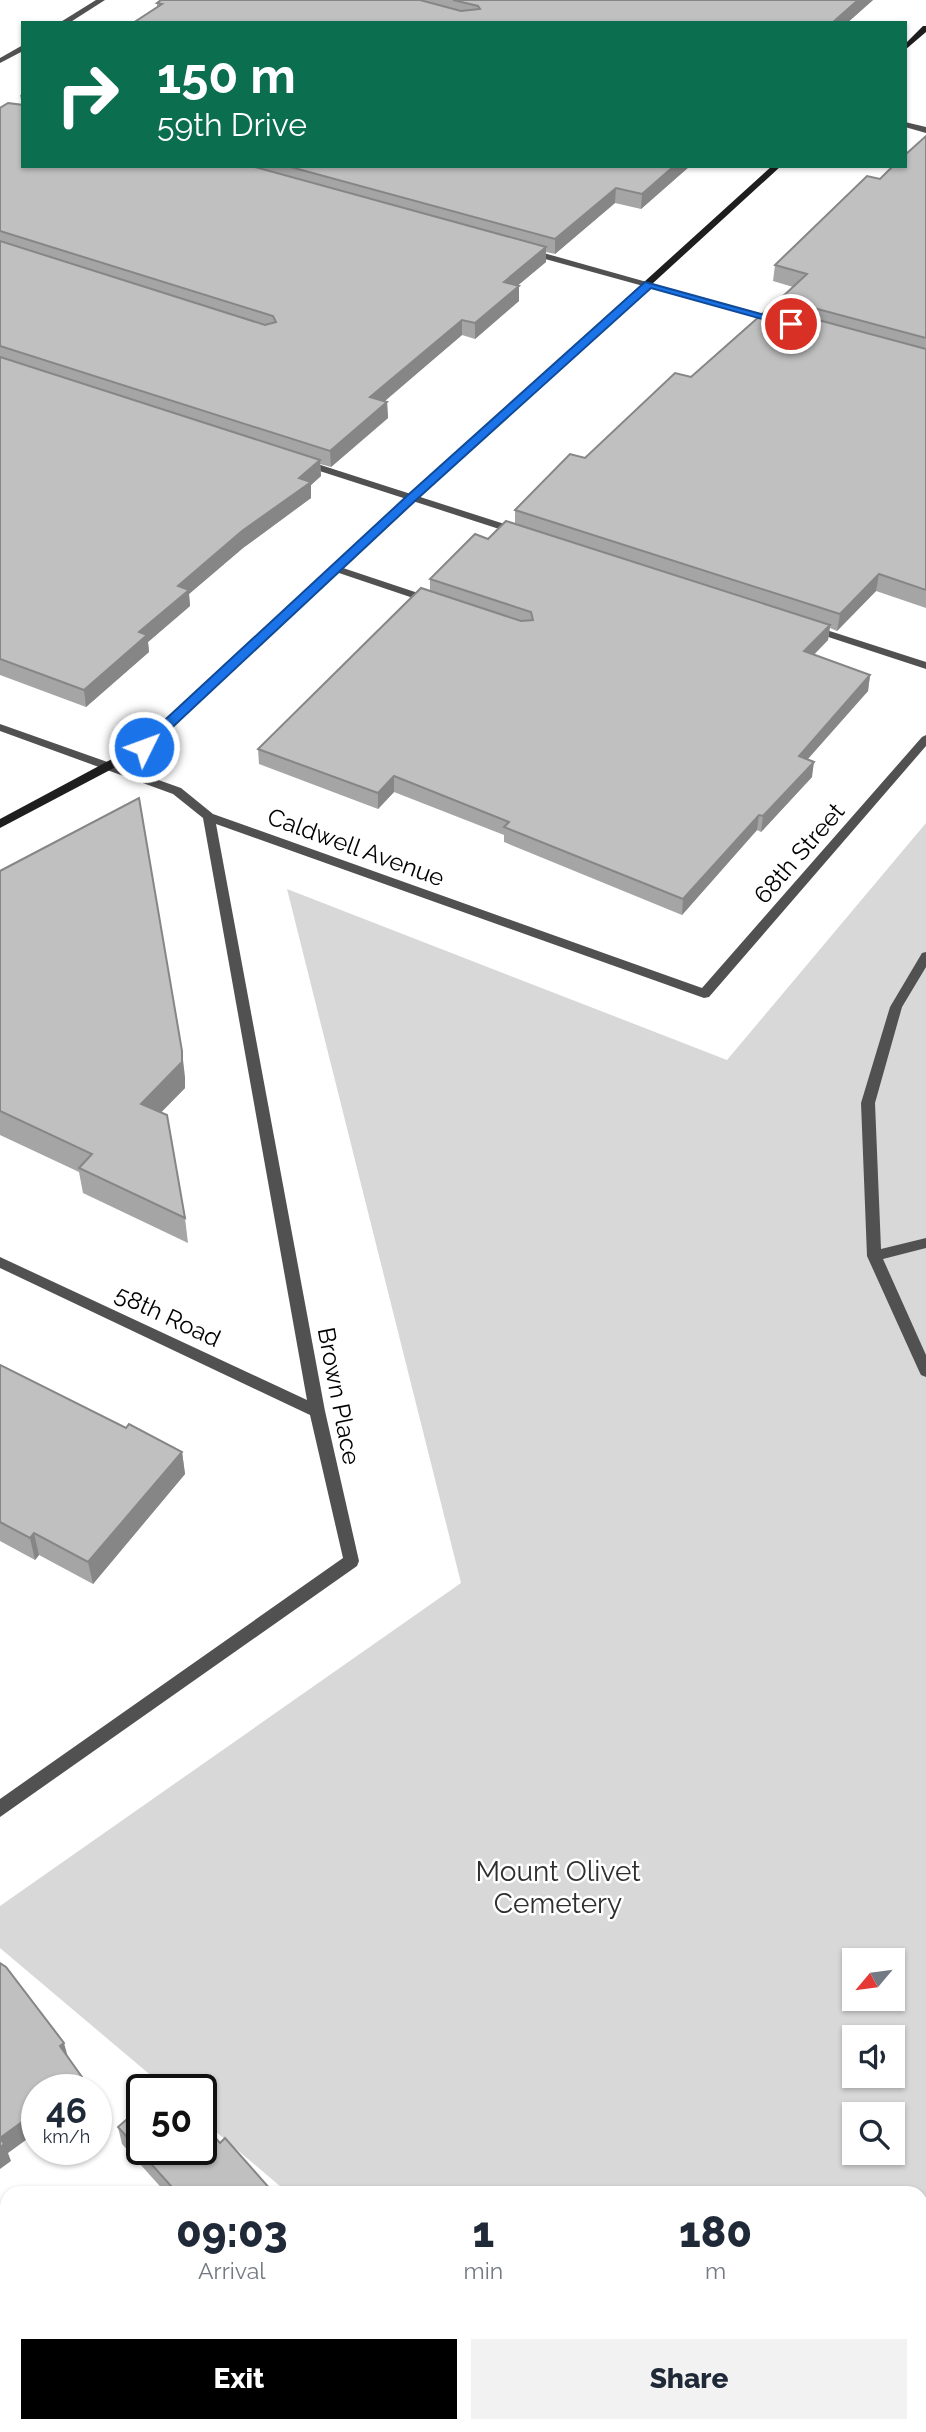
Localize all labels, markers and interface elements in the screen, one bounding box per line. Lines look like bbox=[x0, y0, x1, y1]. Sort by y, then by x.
text: 150 m bbox=[157, 47, 296, 104]
icon: right bbox=[42, 49, 133, 140]
text: 59th Drive bbox=[157, 106, 307, 143]
pin bbox=[761, 294, 821, 354]
icon: arrive bbox=[772, 305, 810, 343]
position arrow bbox=[107, 710, 181, 784]
street label: 68th Street bbox=[748, 797, 850, 909]
street label: Caldwell Avenue bbox=[264, 802, 448, 892]
street label: 58th Road bbox=[111, 1279, 225, 1353]
street label: Brown Place bbox=[311, 1325, 367, 1467]
park label: Mount Olivet Cemetery bbox=[475, 1855, 641, 1920]
north arrow bbox=[842, 1948, 905, 2011]
map controls bbox=[842, 1948, 905, 2165]
button: sound bbox=[842, 2025, 905, 2088]
speed limit sign: 50 bbox=[126, 2074, 217, 2165]
text: 46 bbox=[46, 2090, 87, 2131]
button: search bbox=[842, 2102, 905, 2165]
text: km/h bbox=[43, 2126, 90, 2147]
text: 09:03 bbox=[176, 2208, 288, 2257]
text: 1 bbox=[472, 2208, 494, 2257]
text: 180 bbox=[679, 2208, 752, 2257]
text: Arrival bbox=[198, 2257, 266, 2284]
text: min bbox=[464, 2257, 503, 2284]
text: m bbox=[705, 2257, 726, 2284]
button: Exit bbox=[21, 2339, 457, 2419]
button: Share bbox=[471, 2339, 907, 2419]

